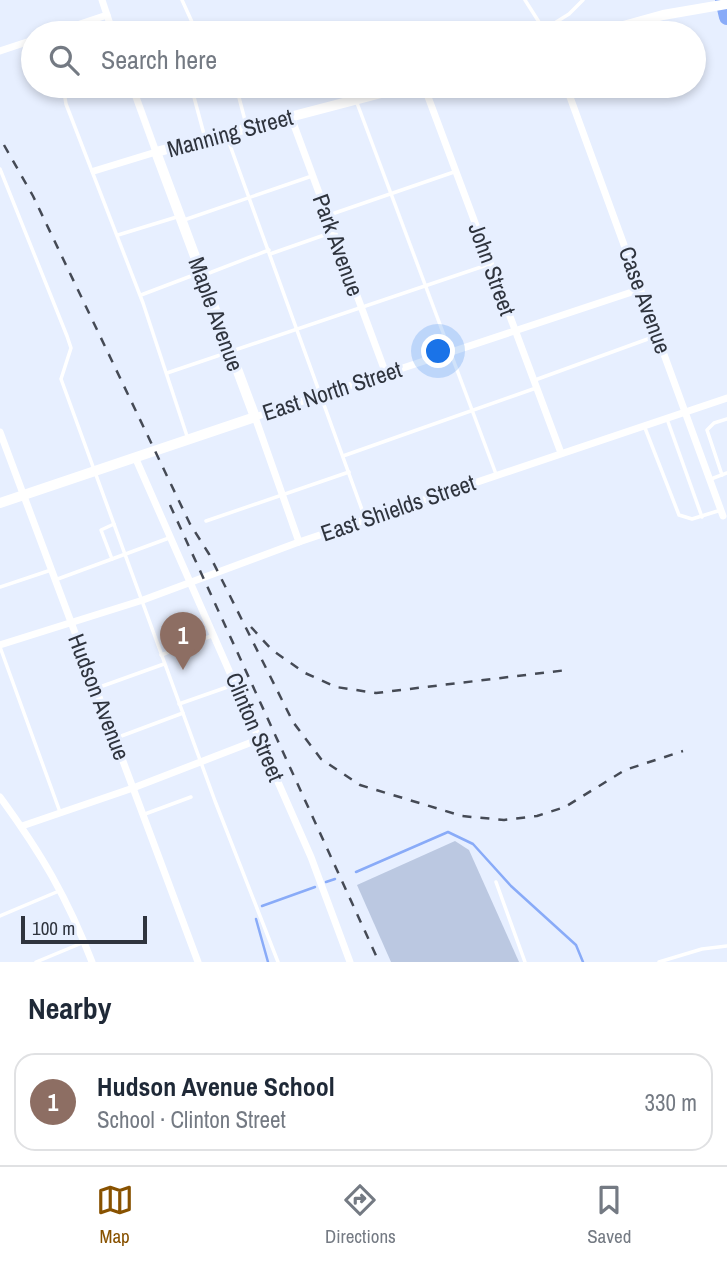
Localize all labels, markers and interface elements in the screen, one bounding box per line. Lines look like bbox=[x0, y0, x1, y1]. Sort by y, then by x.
search box bbox=[21, 21, 706, 98]
icon: search bbox=[45, 41, 83, 79]
text: Search here bbox=[101, 42, 217, 77]
street label: Manning Street bbox=[164, 101, 296, 164]
street label: Park Avenue bbox=[306, 189, 371, 300]
street label: John Street bbox=[461, 218, 524, 319]
street label: Case Avenue bbox=[612, 242, 679, 358]
street label: Maple Avenue bbox=[182, 253, 251, 375]
your location bbox=[421, 334, 455, 368]
street label: East North Street bbox=[258, 353, 405, 428]
street label: East Shields Street bbox=[316, 467, 479, 548]
pin: 1 bbox=[160, 612, 206, 670]
street label: Hudson Avenue bbox=[61, 629, 138, 764]
street label: Clinton Street bbox=[219, 668, 292, 786]
scale bar bbox=[21, 913, 147, 945]
text: 100 m bbox=[32, 915, 75, 941]
text: Nearby bbox=[28, 988, 111, 1028]
text: Hudson Avenue School bbox=[97, 1069, 335, 1104]
text: 1 bbox=[48, 1087, 58, 1118]
text: 330 m bbox=[645, 1087, 697, 1118]
text: School · Clinton Street bbox=[97, 1104, 286, 1135]
tab: Map bbox=[96, 1181, 134, 1249]
tab: Directions bbox=[325, 1181, 396, 1249]
tab: Saved bbox=[587, 1181, 631, 1249]

